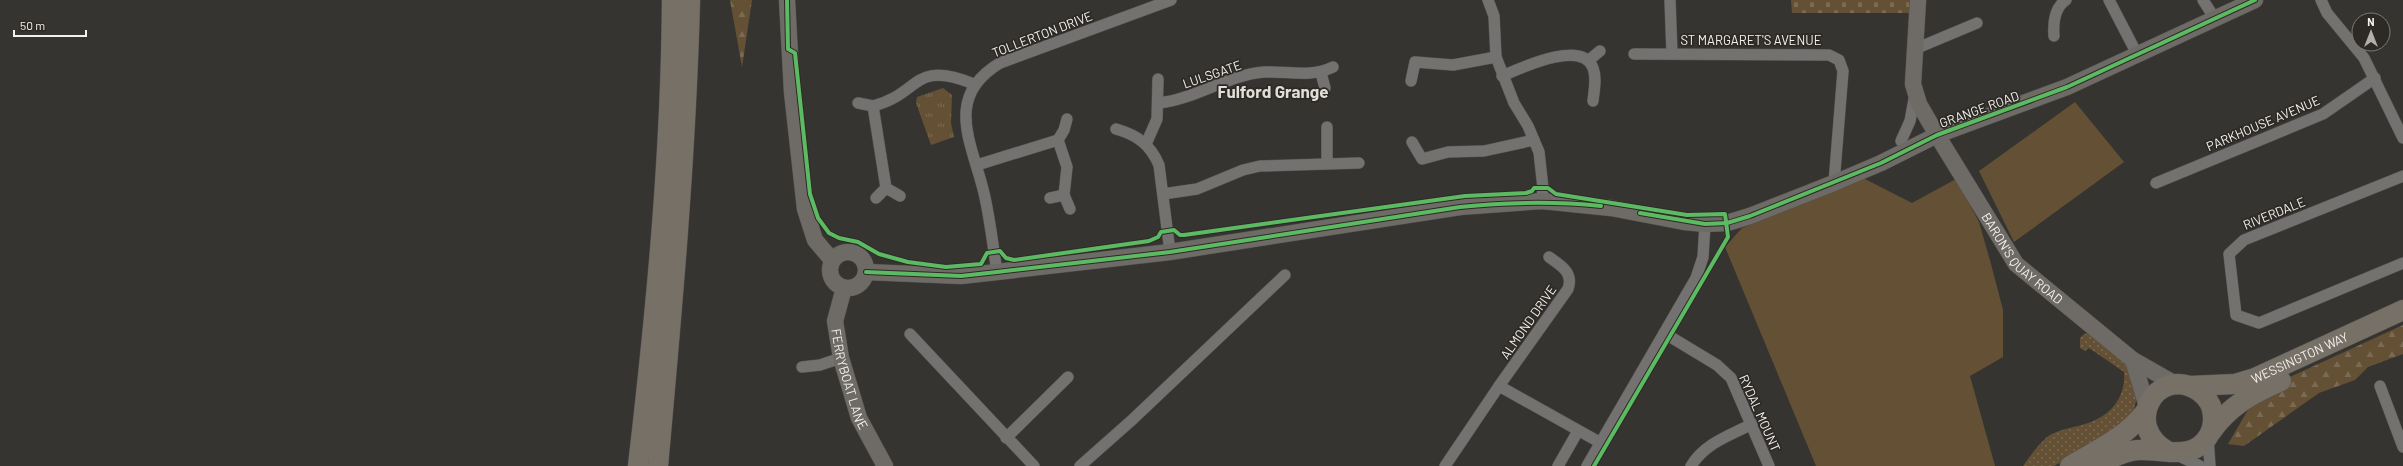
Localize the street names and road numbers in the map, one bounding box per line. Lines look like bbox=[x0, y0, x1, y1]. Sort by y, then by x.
street label: TOLLERTON DRIVE bbox=[989, 7, 1095, 61]
street label: ST MARGARET'S AVENUE bbox=[1680, 32, 1822, 48]
street label: LULSGATE bbox=[1181, 56, 1244, 92]
street label: GRANGE ROAD bbox=[1937, 87, 2021, 131]
street label: PARKHOUSE AVENUE bbox=[2204, 92, 2322, 154]
street label: RIVERDALE bbox=[2241, 193, 2307, 233]
street label: BARON'S QUAY ROAD bbox=[1978, 210, 2066, 307]
street label: ALMOND DRIVE bbox=[1497, 282, 1559, 362]
street label: FERRYBOAT LANE bbox=[828, 327, 872, 432]
street label: WESSINGTON WAY bbox=[2248, 328, 2351, 387]
street label: RYDAL MOUNT bbox=[1736, 372, 1784, 454]

